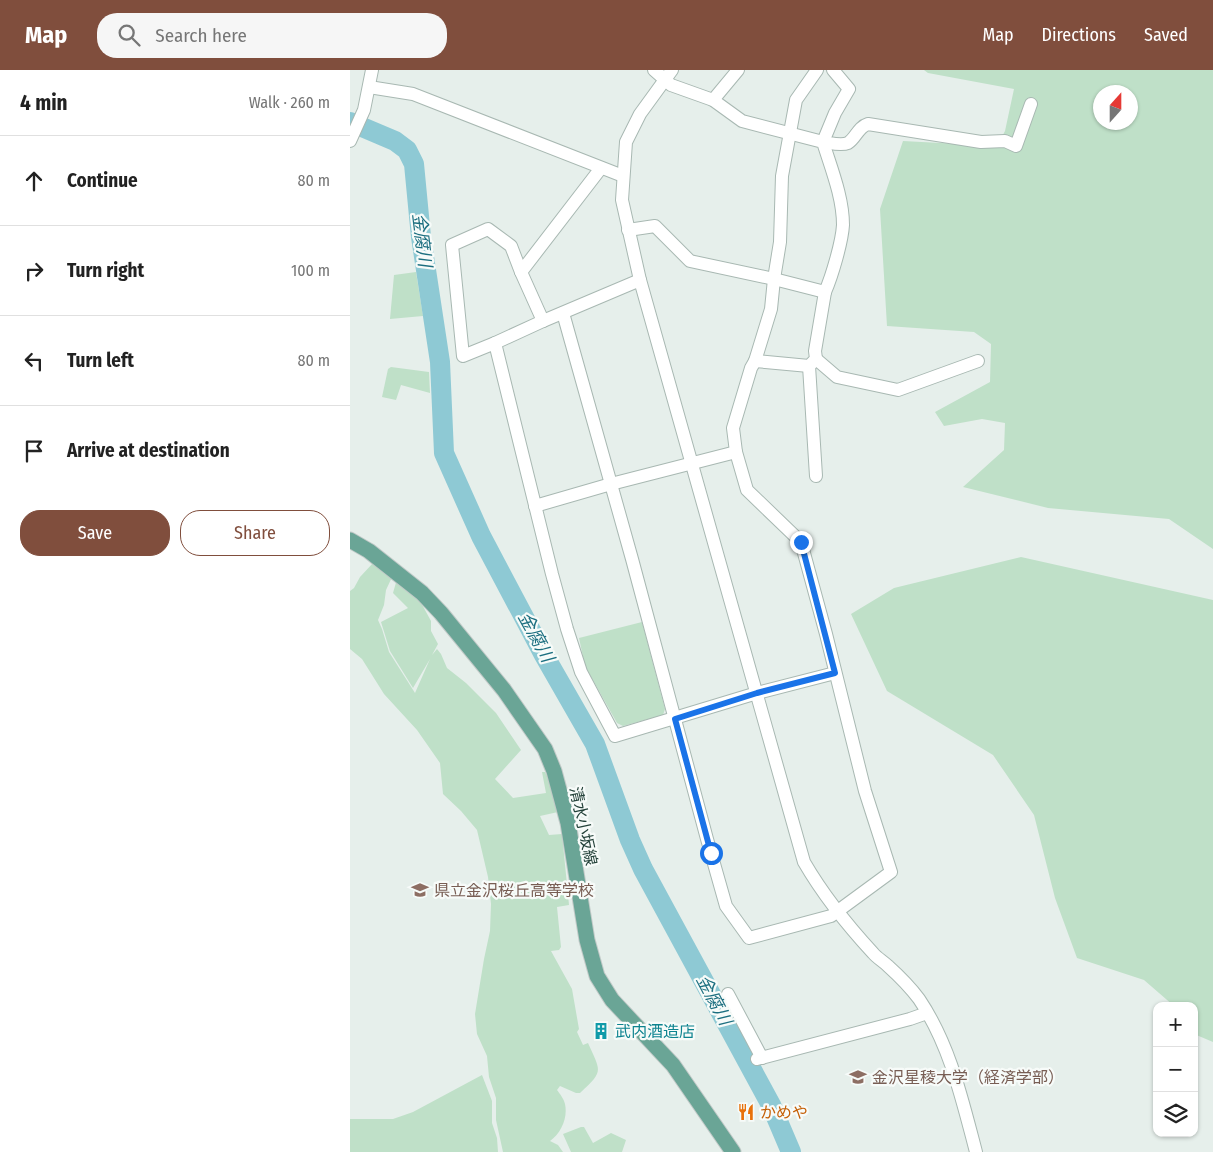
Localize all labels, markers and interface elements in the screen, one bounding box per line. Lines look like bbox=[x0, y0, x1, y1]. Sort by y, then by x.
search box bbox=[97, 13, 447, 58]
text: Map bbox=[25, 21, 67, 49]
icon: search bbox=[115, 21, 143, 49]
text: Search here bbox=[155, 24, 247, 47]
text: Map bbox=[982, 24, 1014, 46]
text: Directions bbox=[1042, 24, 1116, 46]
text: Saved bbox=[1144, 24, 1188, 46]
north arrow bbox=[1093, 85, 1138, 130]
text: 4 min bbox=[20, 90, 68, 116]
text: Walk · 260 m bbox=[249, 93, 330, 112]
icon: ahead bbox=[20, 167, 48, 195]
text: Continue bbox=[67, 169, 138, 192]
text: 80 m bbox=[298, 171, 330, 190]
water label: 金腐川 bbox=[408, 212, 436, 270]
icon: right bbox=[20, 257, 48, 285]
text: Turn right bbox=[67, 259, 144, 282]
text: 100 m bbox=[291, 261, 330, 280]
icon: left bbox=[20, 347, 48, 375]
text: Turn left bbox=[67, 349, 134, 372]
text: 80 m bbox=[298, 351, 330, 370]
icon: arrive bbox=[20, 437, 48, 465]
text: Arrive at destination bbox=[67, 439, 230, 462]
button: Save bbox=[20, 510, 170, 556]
button: Share bbox=[180, 510, 330, 556]
route end bbox=[790, 531, 813, 554]
water label: 金腐川 bbox=[513, 608, 560, 668]
street label: 清水小坂線 bbox=[566, 785, 601, 867]
route start bbox=[700, 842, 723, 865]
school or university icon: 県立金沢桜丘高等学校 bbox=[410, 880, 430, 900]
place label: 県立金沢桜丘高等学校 bbox=[434, 881, 594, 900]
water label: 金腐川 bbox=[692, 971, 737, 1031]
map controls bbox=[1153, 1002, 1198, 1137]
button: + bbox=[1153, 1002, 1198, 1047]
building icon: 武内酒造店 bbox=[591, 1021, 611, 1041]
place label: 武内酒造店 bbox=[615, 1022, 695, 1041]
button: − bbox=[1153, 1047, 1198, 1092]
school or university icon: 金沢星稜大学（経済学部） bbox=[848, 1067, 868, 1087]
place label: 金沢星稜大学（経済学部） bbox=[872, 1068, 1064, 1087]
button: layers bbox=[1153, 1092, 1198, 1137]
restaurant icon: かめや bbox=[736, 1102, 756, 1122]
place label: かめや bbox=[760, 1103, 808, 1122]

